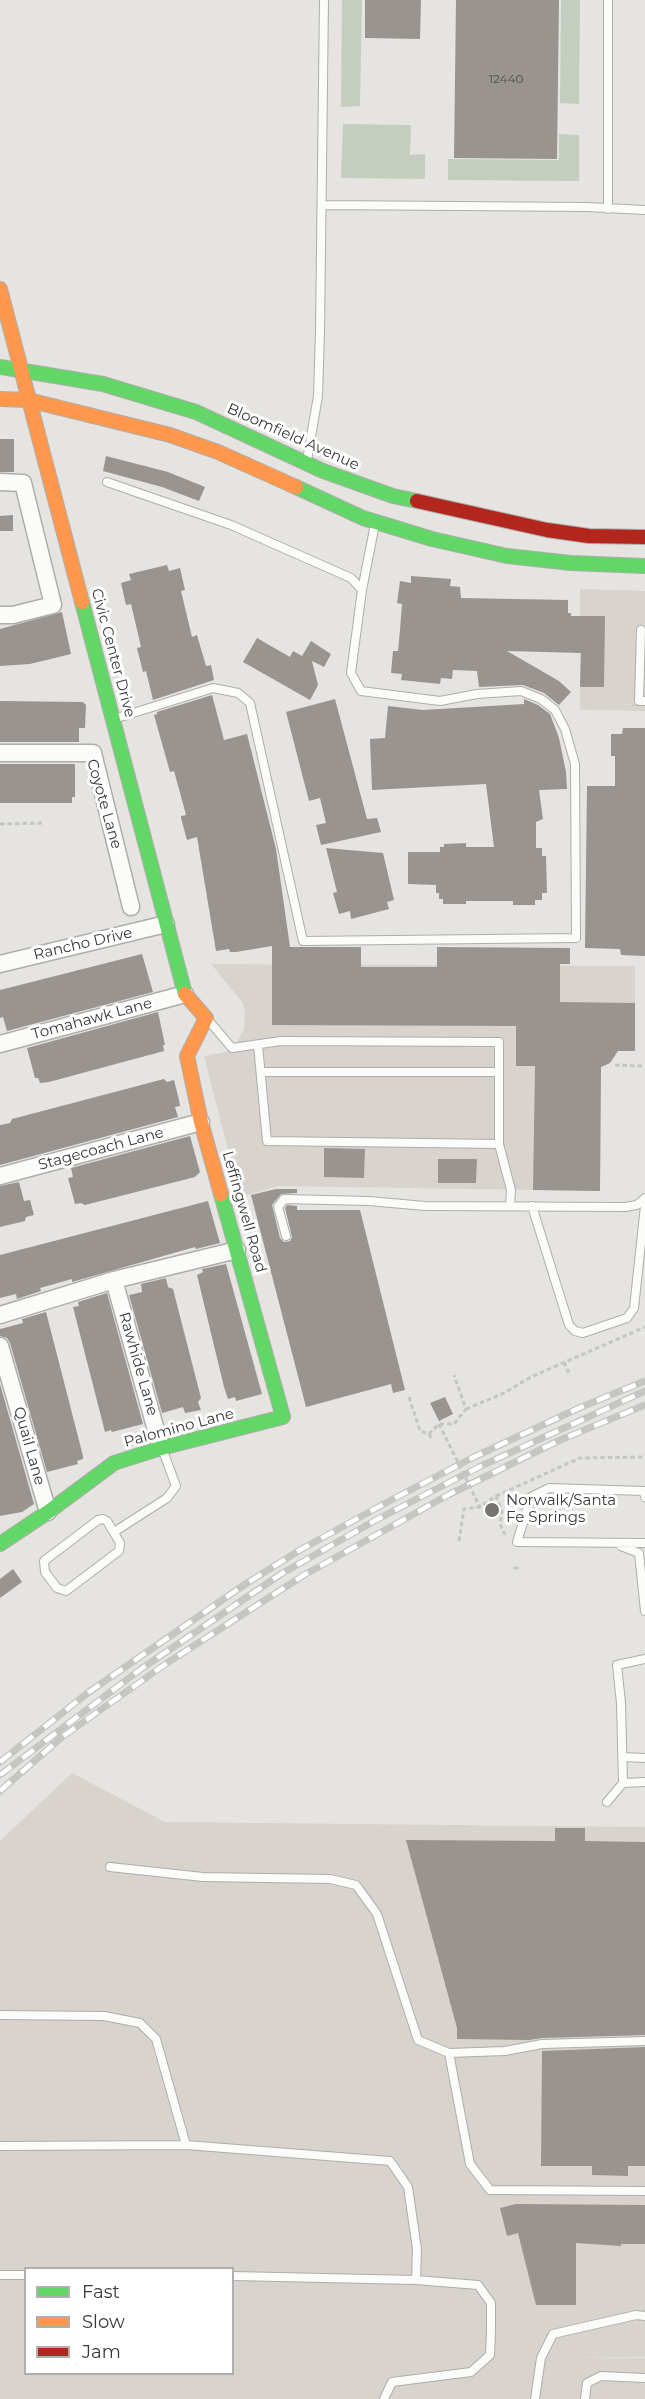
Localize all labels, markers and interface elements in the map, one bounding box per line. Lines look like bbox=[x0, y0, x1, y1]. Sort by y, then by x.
house number: 12440 bbox=[489, 72, 523, 86]
street label: Bloomfield Avenue bbox=[224, 400, 362, 474]
street label: Civic Center Drive bbox=[87, 587, 139, 719]
street label: Coyote Lane bbox=[83, 757, 125, 851]
street label: Rancho Drive bbox=[32, 924, 134, 964]
street label: Tomahawk Lane bbox=[30, 994, 154, 1044]
street label: Stagecoach Lane bbox=[36, 1124, 166, 1174]
street label: Leffingwell Road bbox=[218, 1149, 270, 1275]
street label: Rawhide Lane bbox=[115, 1310, 161, 1418]
street label: Quail Lane bbox=[9, 1405, 49, 1487]
street label: Palomino Lane bbox=[122, 1405, 236, 1451]
place label: Norwalk/Santa Fe Springs bbox=[506, 1492, 616, 1527]
marker: Norwalk/Santa Fe Springs bbox=[483, 1501, 501, 1519]
legend bbox=[24, 2267, 234, 2375]
text: Fast bbox=[82, 2281, 120, 2303]
text: Slow bbox=[82, 2311, 125, 2333]
text: Jam bbox=[82, 2341, 121, 2363]

